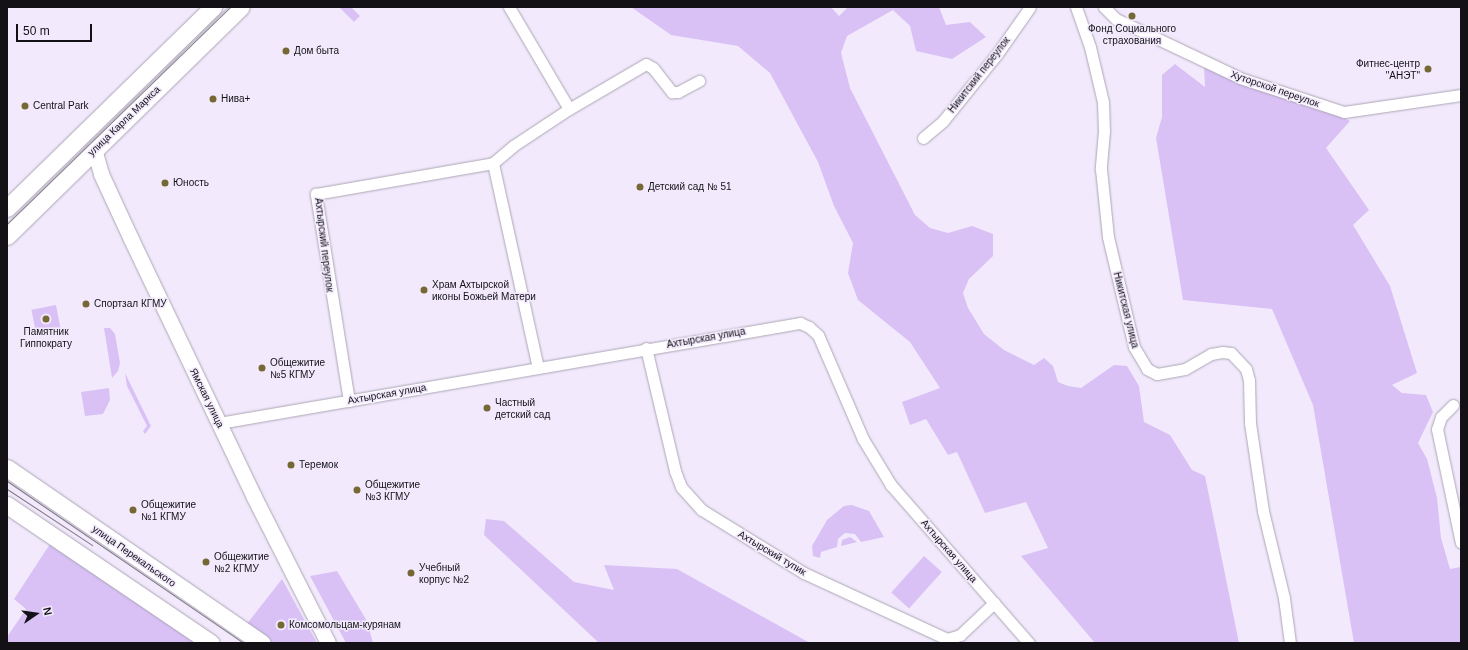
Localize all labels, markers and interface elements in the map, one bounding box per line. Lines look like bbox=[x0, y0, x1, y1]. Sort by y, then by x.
marker: Фонд Социального страхования bbox=[1127, 11, 1137, 21]
scale bar bbox=[18, 16, 94, 42]
place label: Фонд Социального страхования bbox=[1088, 22, 1176, 46]
text: 50 m bbox=[23, 24, 50, 38]
street label: Никитский переулок bbox=[946, 35, 1012, 115]
place label: Дом быта bbox=[294, 45, 339, 57]
marker: Дом быта bbox=[281, 46, 291, 56]
place label: Фитнес-центр "АНЭТ" bbox=[1356, 57, 1420, 80]
marker: Фитнес-центр "АНЭТ" bbox=[1423, 64, 1433, 74]
street label: Хуторской переулок bbox=[1229, 68, 1321, 110]
street label: улица Карла Маркса bbox=[85, 83, 163, 159]
place label: Нива+ bbox=[221, 93, 250, 105]
marker: Нива+ bbox=[208, 94, 218, 104]
place label: Central Park bbox=[33, 100, 89, 112]
marker: Central Park bbox=[20, 101, 30, 111]
place label: Юность bbox=[173, 177, 209, 189]
marker: Юность bbox=[160, 178, 170, 188]
place label: Детский сад № 51 bbox=[648, 181, 732, 193]
marker: Детский сад № 51 bbox=[635, 182, 645, 192]
street label: Ахтырский переулок bbox=[312, 197, 336, 293]
street label: Никитская улица bbox=[1111, 271, 1141, 349]
place label: Храм Ахтырской иконы Божьей Матери bbox=[432, 278, 536, 302]
marker: Храм Ахтырской иконы Божьей Матери bbox=[419, 285, 429, 295]
place label: Спортзал КГМУ bbox=[94, 298, 167, 310]
marker: Спортзал КГМУ bbox=[81, 299, 91, 309]
marker: Памятник Гиппократу bbox=[41, 314, 51, 324]
place label: Памятник Гиппократу bbox=[20, 325, 72, 348]
street label: Ахтырская улица bbox=[666, 325, 746, 351]
place label: Общежитие №5 КГМУ bbox=[270, 356, 325, 380]
marker: Общежитие №5 КГМУ bbox=[257, 363, 267, 373]
street label: Ямская улица bbox=[187, 366, 227, 430]
street label: Ахтырская улица bbox=[347, 381, 427, 407]
place label: Частный детский сад bbox=[495, 396, 550, 420]
marker: Частный детский сад bbox=[482, 403, 492, 413]
place label: Теремок bbox=[299, 459, 338, 471]
marker: Теремок bbox=[286, 460, 296, 470]
place label: Общежитие №3 КГМУ bbox=[365, 478, 420, 502]
marker: Общежитие №3 КГМУ bbox=[352, 485, 362, 495]
place label: Общежитие №1 КГМУ bbox=[141, 498, 196, 522]
marker: Общежитие №1 КГМУ bbox=[128, 505, 138, 515]
street label: Ахтырская улица bbox=[918, 517, 980, 585]
street label: улица Перекальского bbox=[90, 523, 178, 589]
street label: Ахтырский тупик bbox=[736, 528, 808, 578]
place label: Общежитие №2 КГМУ bbox=[214, 550, 269, 574]
marker: Общежитие №2 КГМУ bbox=[201, 557, 211, 567]
place label: Учебный корпус №2 bbox=[419, 561, 469, 584]
marker: Учебный корпус №2 bbox=[406, 568, 416, 578]
north arrow bbox=[16, 594, 56, 634]
text: N bbox=[41, 606, 54, 617]
place label: Комсомольцам-курянам bbox=[289, 619, 401, 631]
marker: Комсомольцам-курянам bbox=[276, 620, 286, 630]

